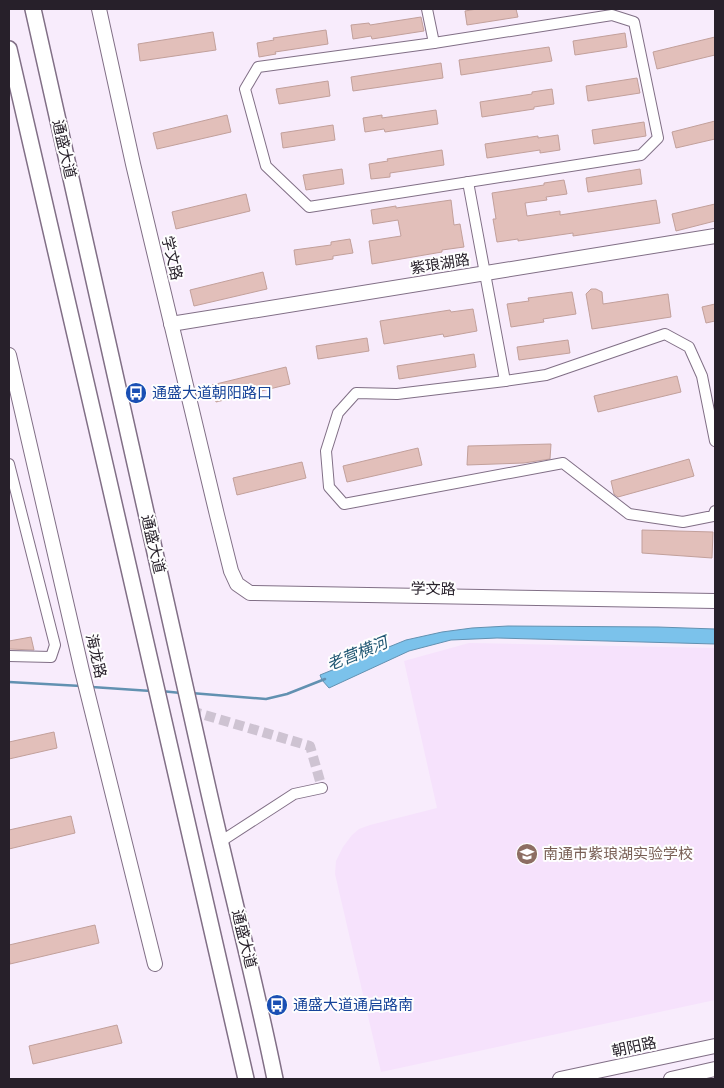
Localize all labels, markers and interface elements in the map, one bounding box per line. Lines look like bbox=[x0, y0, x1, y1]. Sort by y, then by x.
street label: 通盛大道 bbox=[46, 117, 81, 181]
street label: 学文路 bbox=[155, 234, 188, 283]
street label: 紫琅湖路 bbox=[409, 248, 472, 281]
bus stop icon: 通盛大道朝阳路口 bbox=[124, 381, 148, 405]
place label: 通盛大道朝阳路口 bbox=[152, 382, 272, 405]
street label: 通盛大道 bbox=[135, 512, 170, 576]
street label: 学文路 bbox=[410, 578, 456, 601]
water label: 老营横河 bbox=[323, 630, 394, 677]
street label: 海龙路 bbox=[79, 632, 112, 681]
school or university icon: 南通市紫琅湖实验学校 bbox=[515, 842, 539, 866]
place label: 南通市紫琅湖实验学校 bbox=[543, 843, 693, 866]
street label: 通盛大道 bbox=[225, 907, 262, 971]
bus stop icon: 通盛大道通启路南 bbox=[265, 993, 289, 1017]
place label: 通盛大道通启路南 bbox=[293, 994, 413, 1017]
street label: 朝阳路 bbox=[610, 1032, 659, 1063]

